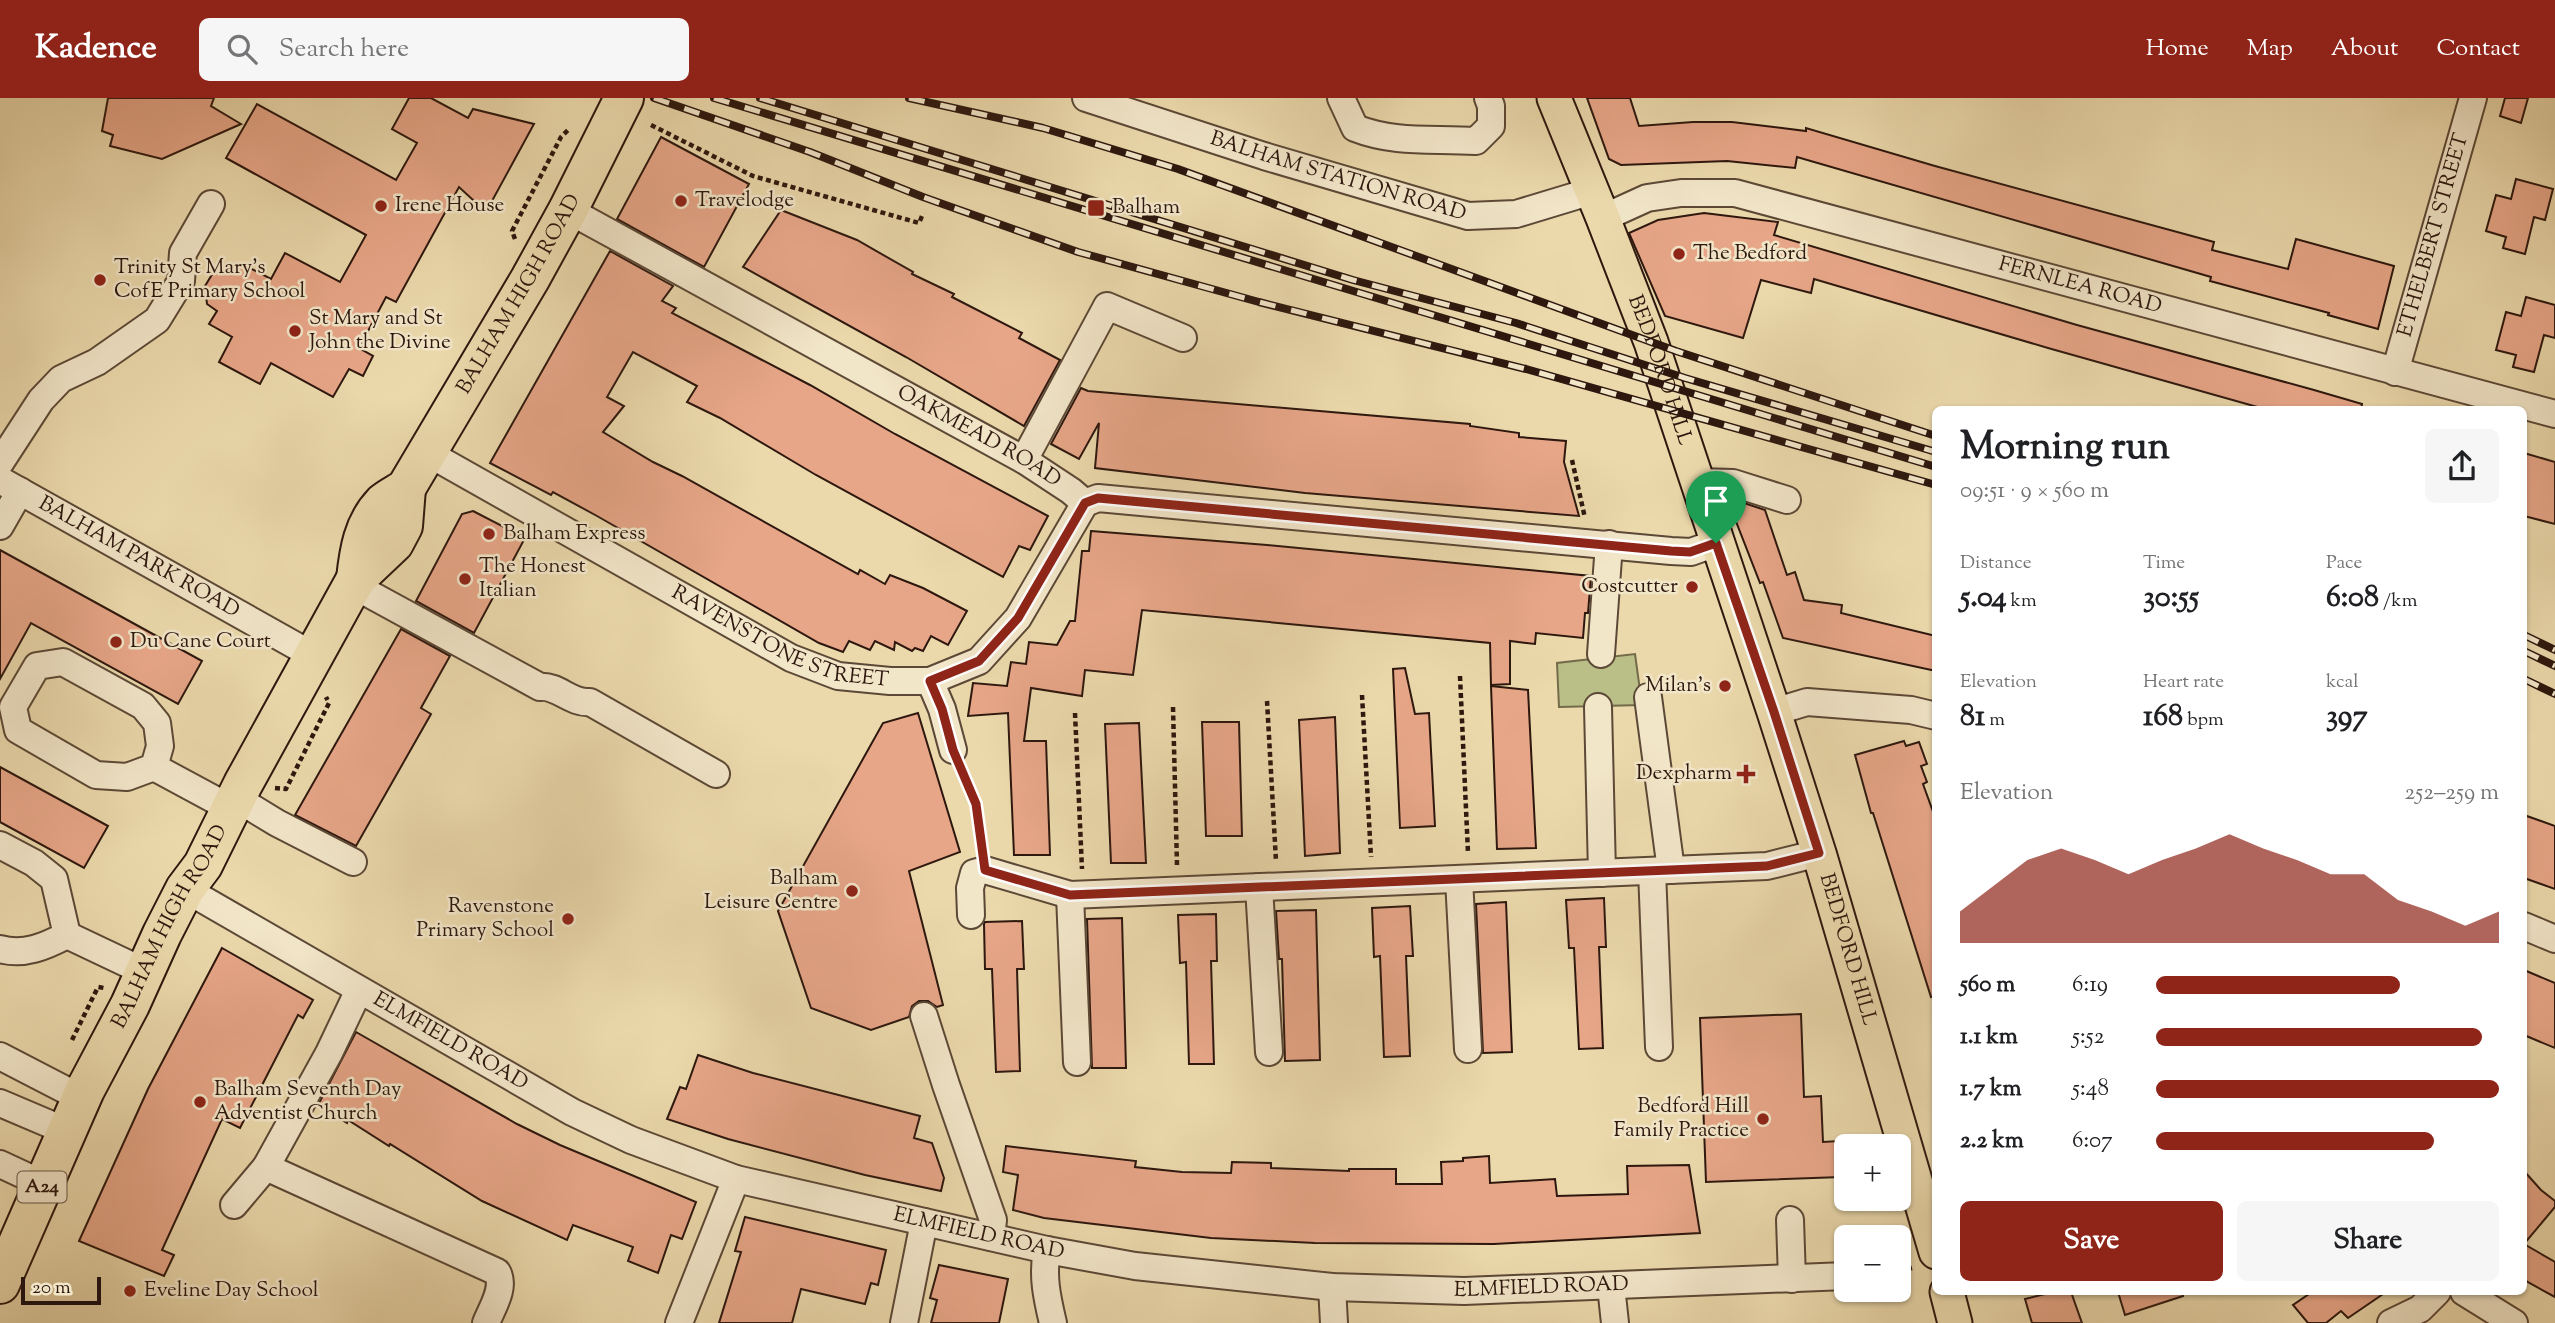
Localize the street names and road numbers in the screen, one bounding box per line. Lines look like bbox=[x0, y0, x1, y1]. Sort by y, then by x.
street label: BALHAM STATION ROAD bbox=[1206, 124, 1470, 230]
street label: ETHELBERT STREET bbox=[2391, 130, 2477, 341]
street label: BALHAM HIGH ROAD bbox=[450, 189, 589, 400]
street label: FERNLEA ROAD bbox=[1995, 250, 2165, 322]
street label: BEDFORD HILL bbox=[1619, 291, 1699, 450]
street label: OAKMEAD ROAD bbox=[891, 378, 1067, 495]
street label: BALHAM PARK ROAD bbox=[32, 489, 245, 626]
street label: RAVENSTONE STREET bbox=[666, 578, 890, 696]
street label: BALHAM HIGH ROAD bbox=[105, 820, 235, 1034]
street label: BEDFORD HILL bbox=[1811, 870, 1884, 1029]
street label: ELMFIELD ROAD bbox=[367, 985, 533, 1098]
road number: A24 bbox=[18, 1172, 66, 1203]
street label: ELMFIELD ROAD bbox=[890, 1200, 1067, 1268]
street label: ELMFIELD ROAD bbox=[1454, 1270, 1629, 1306]

